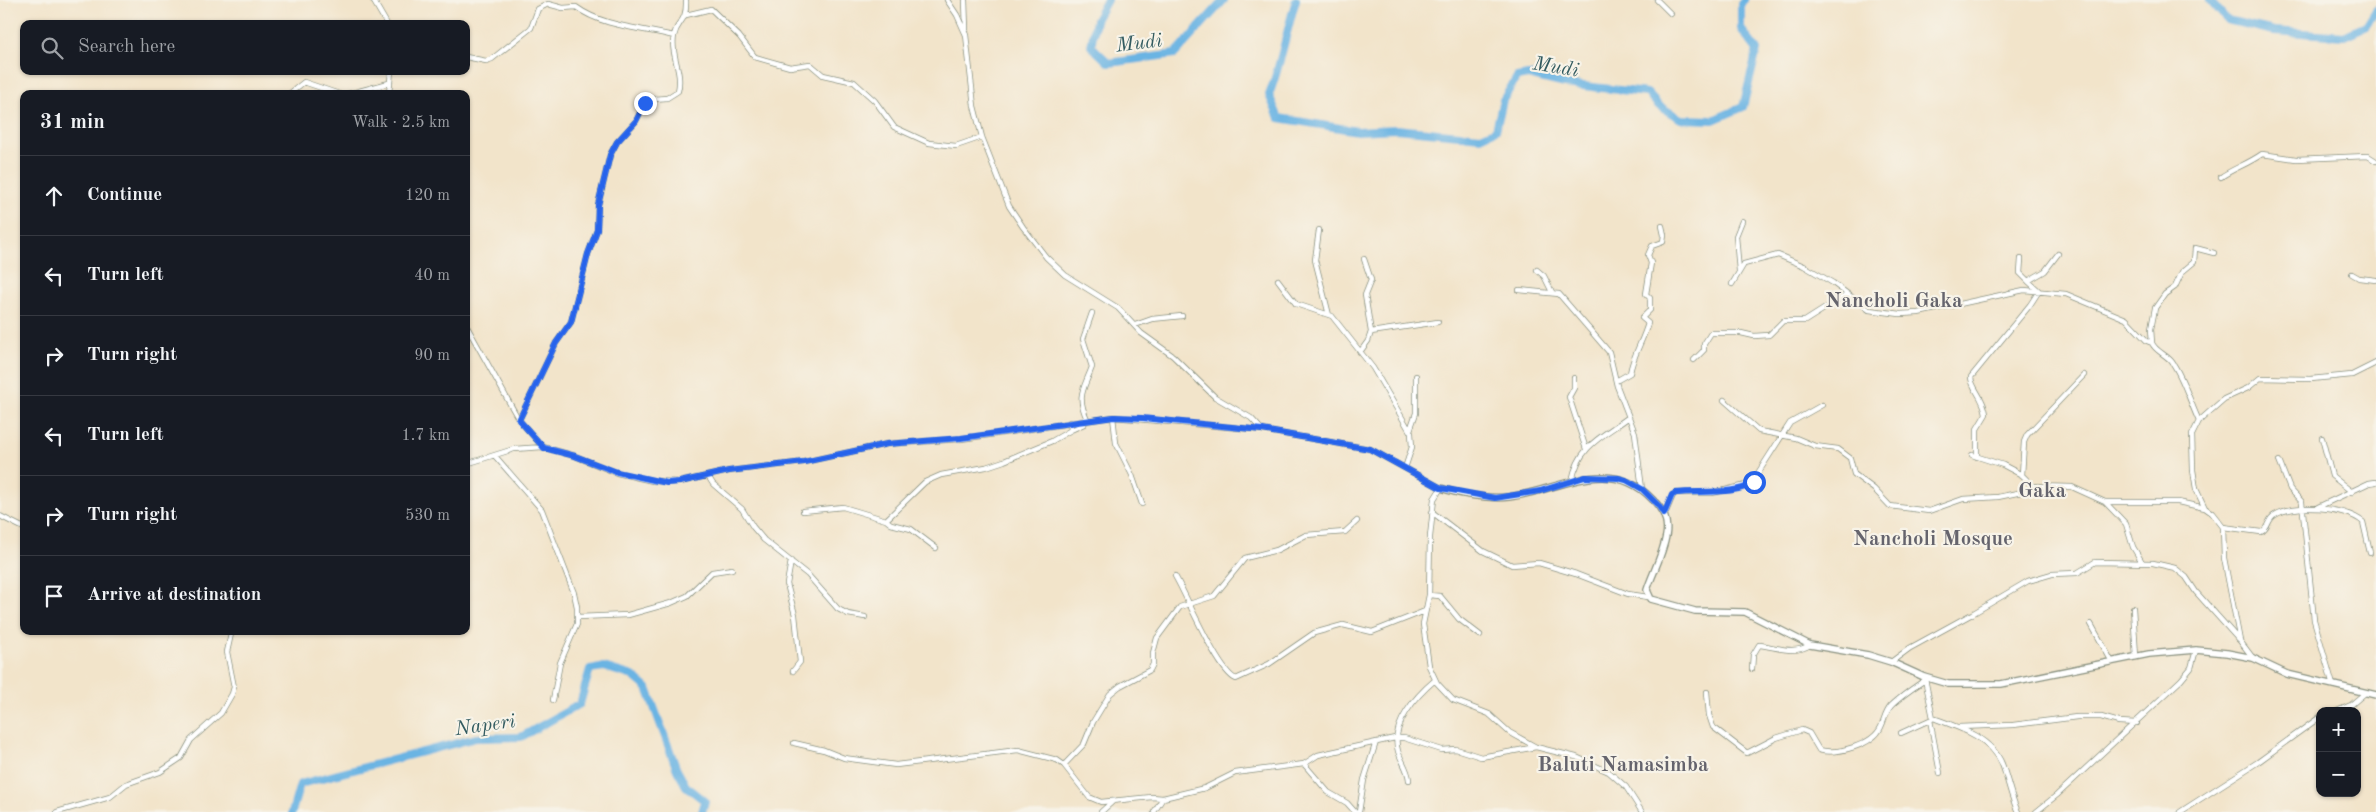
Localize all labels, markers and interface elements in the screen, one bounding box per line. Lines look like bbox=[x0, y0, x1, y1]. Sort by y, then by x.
search box bbox=[20, 20, 470, 75]
water label: Mudi bbox=[1114, 31, 1164, 57]
icon: search bbox=[38, 34, 66, 62]
text: Search here bbox=[78, 38, 175, 57]
water label: Mudi bbox=[1530, 54, 1581, 82]
route end bbox=[634, 92, 657, 115]
text: 31 min bbox=[40, 112, 105, 133]
text: Walk · 2.5 km bbox=[352, 115, 450, 131]
icon: ahead bbox=[40, 182, 68, 210]
text: Continue bbox=[87, 186, 162, 205]
text: 120 m bbox=[405, 188, 450, 204]
icon: left bbox=[40, 262, 68, 290]
text: Turn left bbox=[87, 266, 164, 285]
text: 40 m bbox=[414, 268, 450, 284]
district label: Nancholi Gaka bbox=[1825, 291, 1963, 312]
icon: right bbox=[40, 342, 68, 370]
text: Turn right bbox=[87, 346, 177, 365]
text: 90 m bbox=[414, 348, 450, 364]
icon: left bbox=[40, 422, 68, 450]
text: Turn left bbox=[87, 426, 164, 445]
text: 1.7 km bbox=[401, 428, 450, 444]
route start bbox=[1743, 471, 1766, 494]
district label: Gaka bbox=[2018, 481, 2066, 502]
icon: right bbox=[40, 502, 68, 530]
text: Turn right bbox=[87, 506, 177, 525]
text: 530 m bbox=[405, 508, 450, 524]
district label: Nancholi Mosque bbox=[1853, 529, 2013, 550]
icon: arrive bbox=[40, 582, 68, 610]
text: Arrive at destination bbox=[87, 586, 261, 605]
map controls bbox=[2316, 707, 2361, 797]
button: + bbox=[2316, 707, 2361, 752]
water label: Naperi bbox=[453, 712, 517, 740]
button: − bbox=[2316, 752, 2361, 797]
district label: Baluti Namasimba bbox=[1537, 755, 1709, 776]

